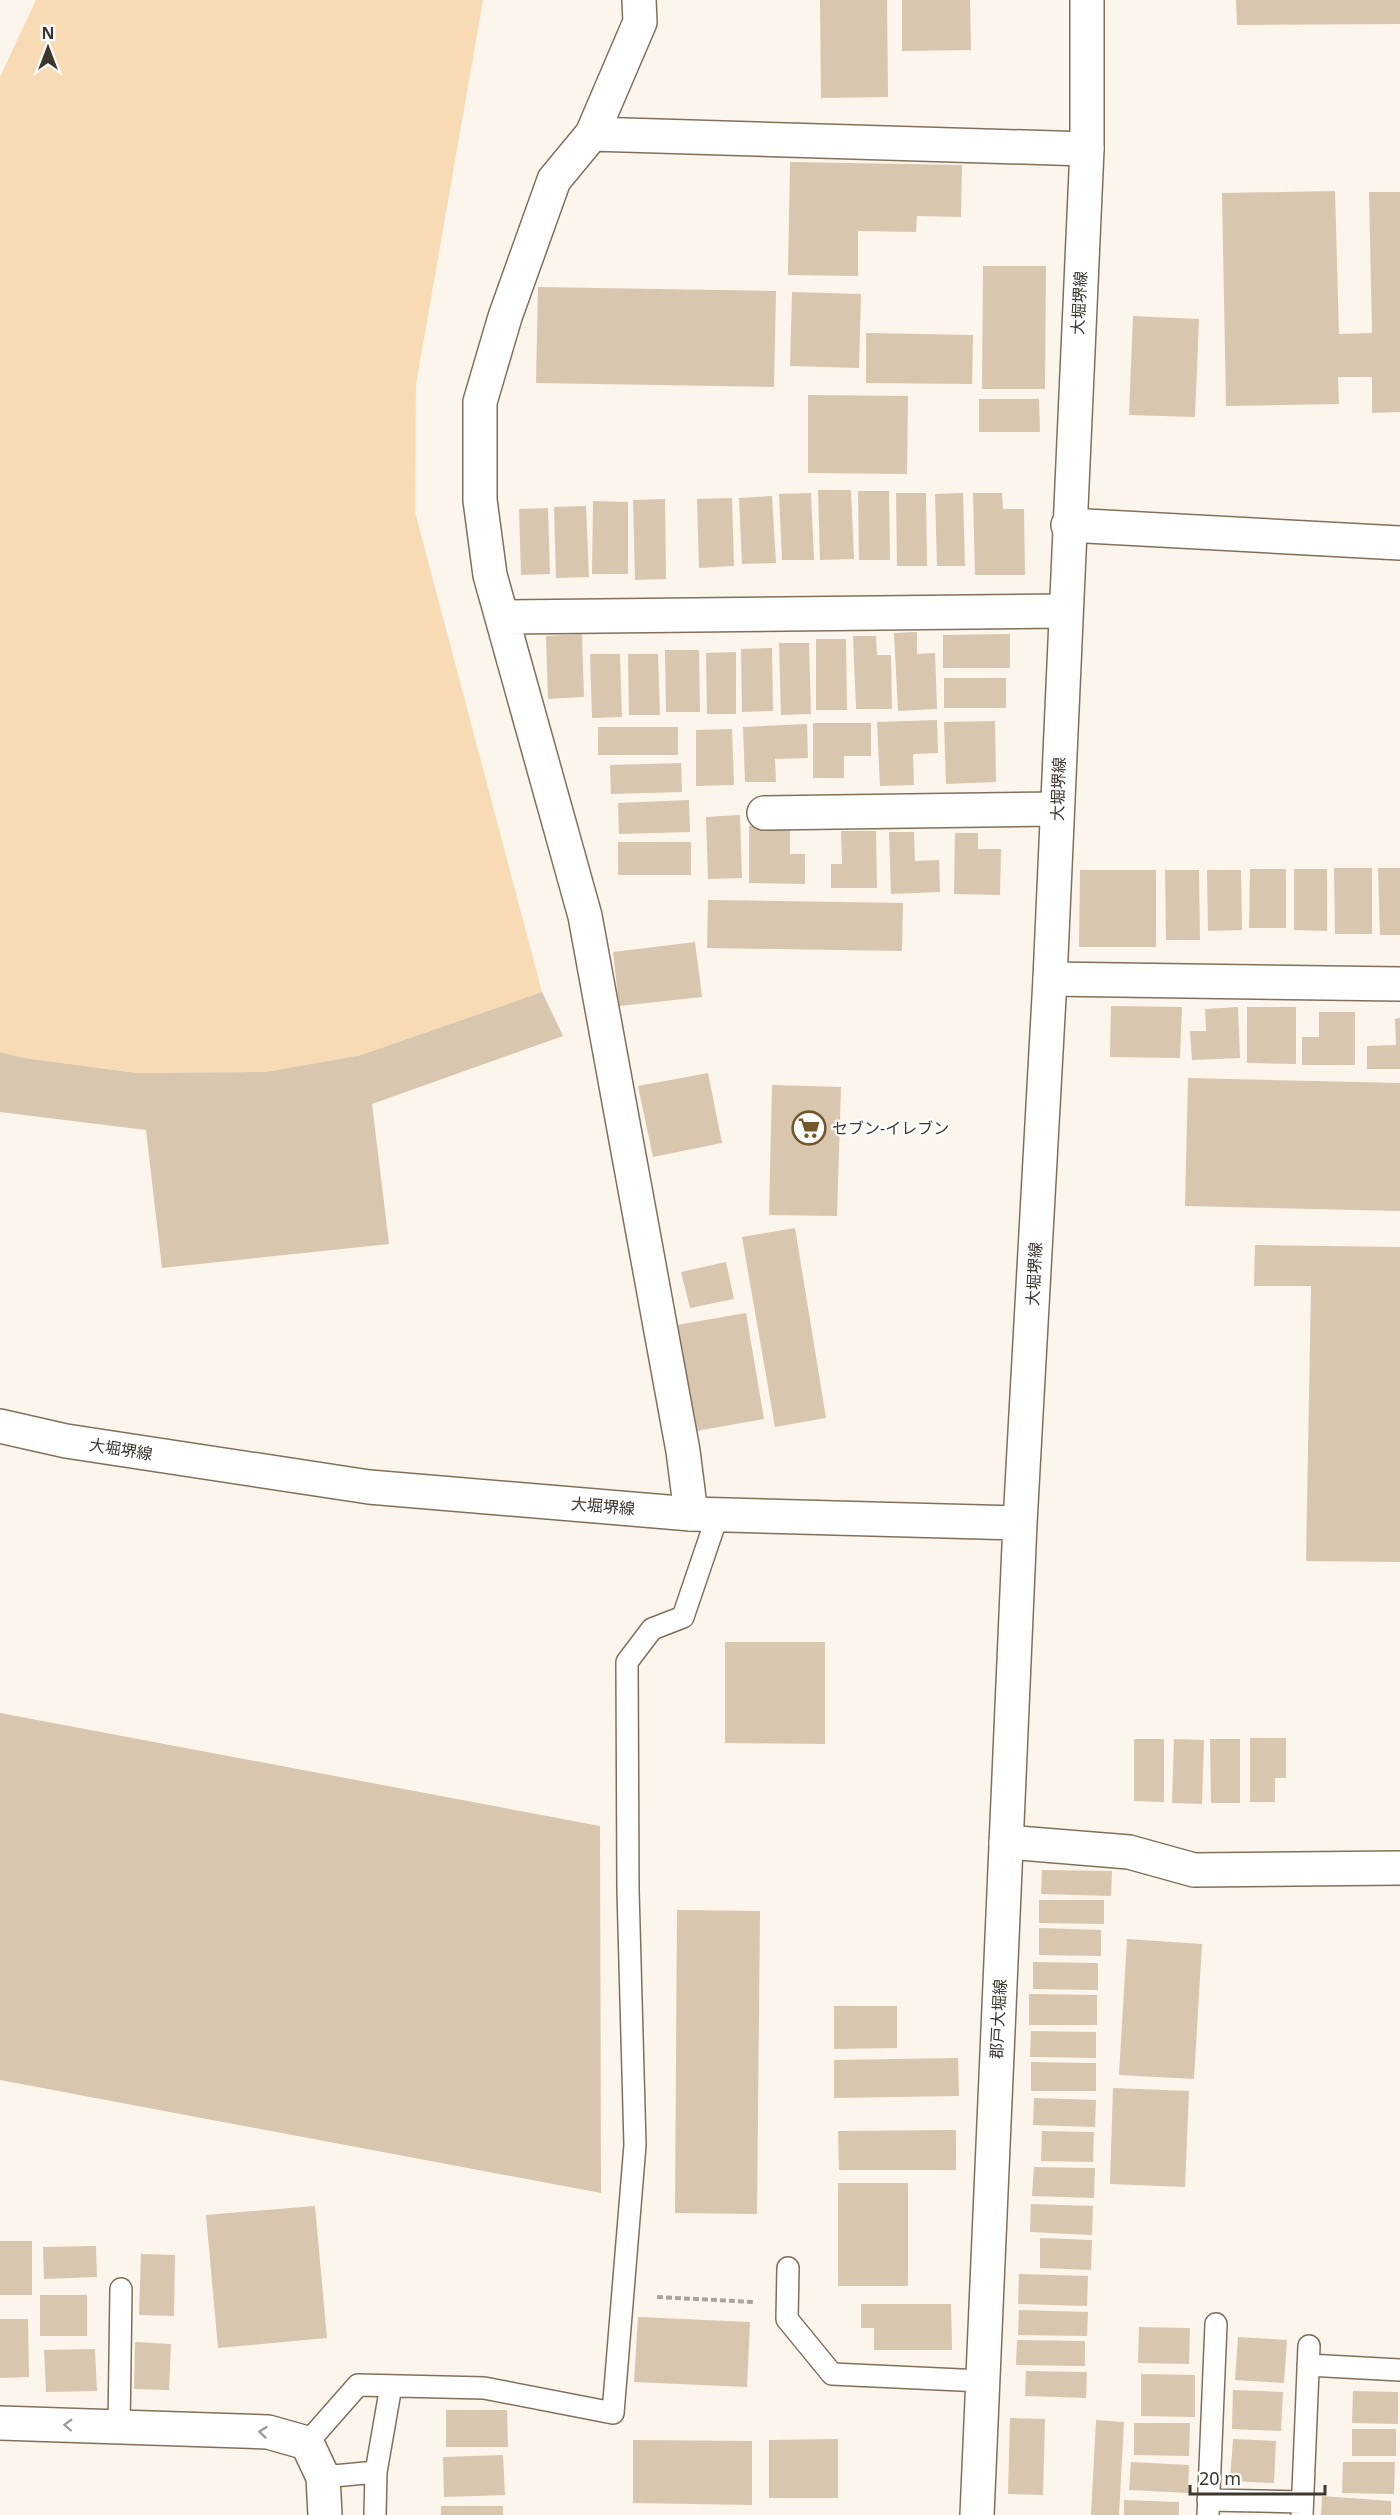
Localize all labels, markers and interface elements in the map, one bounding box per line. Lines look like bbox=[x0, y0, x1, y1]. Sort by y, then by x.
north arrow bbox=[18, 18, 78, 78]
text: N bbox=[41, 22, 55, 44]
street label: 大堀堺線 bbox=[1066, 270, 1092, 336]
street label: 大堀堺線 bbox=[1046, 757, 1070, 821]
supermarket icon: セブン-イレブン bbox=[791, 1110, 827, 1146]
place label: セブン-イレブン bbox=[832, 1117, 949, 1139]
street label: 大堀堺線 bbox=[1021, 1241, 1047, 1307]
street label: 大堀堺線 bbox=[88, 1433, 154, 1465]
street label: 大堀堺線 bbox=[570, 1492, 636, 1520]
street label: 郡戸大堀線 bbox=[985, 1978, 1011, 2060]
one-way arrow bbox=[63, 2419, 72, 2432]
one-way arrow bbox=[258, 2426, 267, 2439]
scale bar bbox=[1190, 2458, 1325, 2496]
text: 20 m bbox=[1199, 2466, 1241, 2490]

